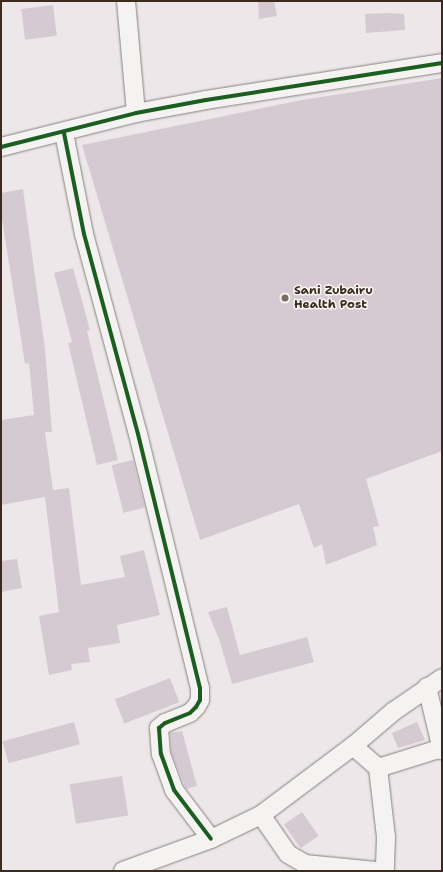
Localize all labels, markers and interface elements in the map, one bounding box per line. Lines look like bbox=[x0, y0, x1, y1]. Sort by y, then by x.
place label: Sani Zubairu Health Post bbox=[294, 284, 373, 312]
marker: Sani Zubairu Health Post bbox=[279, 292, 291, 304]

